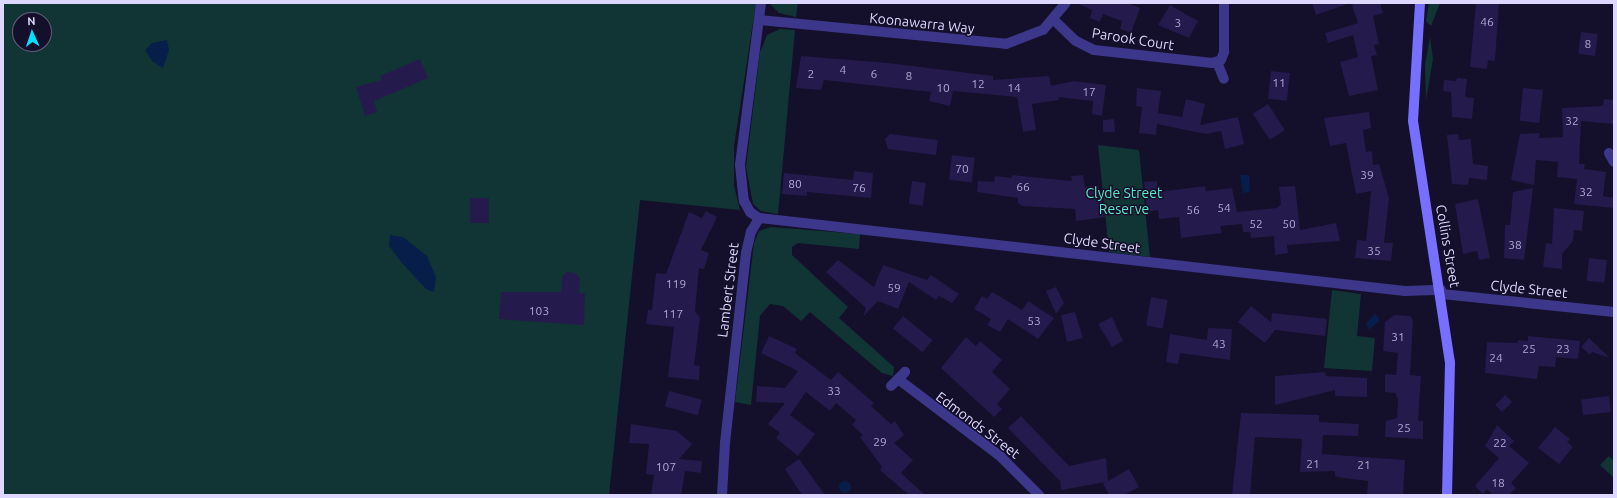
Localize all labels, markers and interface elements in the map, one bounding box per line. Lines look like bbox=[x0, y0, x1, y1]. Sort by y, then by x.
street label: Koonawarra Way bbox=[869, 9, 975, 37]
north arrow bbox=[12, 12, 52, 52]
text: N bbox=[27, 15, 36, 27]
house number: 46 bbox=[1480, 15, 1494, 29]
house number: 3 bbox=[1175, 16, 1181, 30]
street label: Parook Court bbox=[1091, 24, 1175, 54]
house number: 8 bbox=[1585, 37, 1591, 51]
house number: 4 bbox=[840, 63, 846, 77]
house number: 2 bbox=[808, 67, 814, 81]
house number: 6 bbox=[871, 67, 877, 81]
house number: 8 bbox=[906, 69, 912, 83]
house number: 11 bbox=[1272, 76, 1286, 90]
house number: 12 bbox=[971, 77, 985, 91]
house number: 10 bbox=[936, 81, 950, 95]
house number: 14 bbox=[1007, 81, 1021, 95]
house number: 17 bbox=[1082, 85, 1096, 99]
house number: 32 bbox=[1565, 114, 1579, 128]
house number: 70 bbox=[955, 162, 969, 176]
house number: 39 bbox=[1360, 168, 1374, 182]
house number: 80 bbox=[788, 177, 802, 191]
house number: 66 bbox=[1016, 180, 1030, 194]
house number: 76 bbox=[852, 181, 866, 195]
park label: Clyde Street Reserve bbox=[1085, 185, 1163, 218]
house number: 32 bbox=[1579, 185, 1593, 199]
house number: 54 bbox=[1217, 201, 1231, 215]
house number: 56 bbox=[1186, 203, 1200, 217]
street label: Collins Street bbox=[1432, 203, 1464, 289]
house number: 52 bbox=[1249, 217, 1263, 231]
house number: 50 bbox=[1282, 217, 1296, 231]
street label: Clyde Street bbox=[1063, 229, 1141, 257]
house number: 38 bbox=[1508, 238, 1522, 252]
street label: Lambert Street bbox=[714, 242, 742, 338]
house number: 35 bbox=[1367, 244, 1381, 258]
house number: 119 bbox=[666, 277, 686, 291]
street label: Clyde Street bbox=[1490, 277, 1568, 301]
house number: 59 bbox=[887, 281, 901, 295]
house number: 103 bbox=[529, 304, 549, 318]
house number: 117 bbox=[663, 307, 683, 321]
house number: 53 bbox=[1027, 314, 1041, 328]
house number: 31 bbox=[1391, 330, 1405, 344]
house number: 43 bbox=[1212, 337, 1226, 351]
house number: 25 bbox=[1522, 342, 1536, 356]
house number: 23 bbox=[1556, 342, 1570, 356]
house number: 24 bbox=[1489, 351, 1503, 365]
house number: 33 bbox=[827, 384, 841, 398]
street label: Edmonds Street bbox=[933, 388, 1023, 462]
house number: 25 bbox=[1397, 421, 1411, 435]
house number: 29 bbox=[873, 435, 887, 449]
house number: 22 bbox=[1493, 436, 1507, 450]
house number: 21 bbox=[1306, 457, 1320, 471]
house number: 21 bbox=[1357, 458, 1371, 472]
house number: 107 bbox=[656, 460, 676, 474]
house number: 18 bbox=[1491, 476, 1505, 490]

